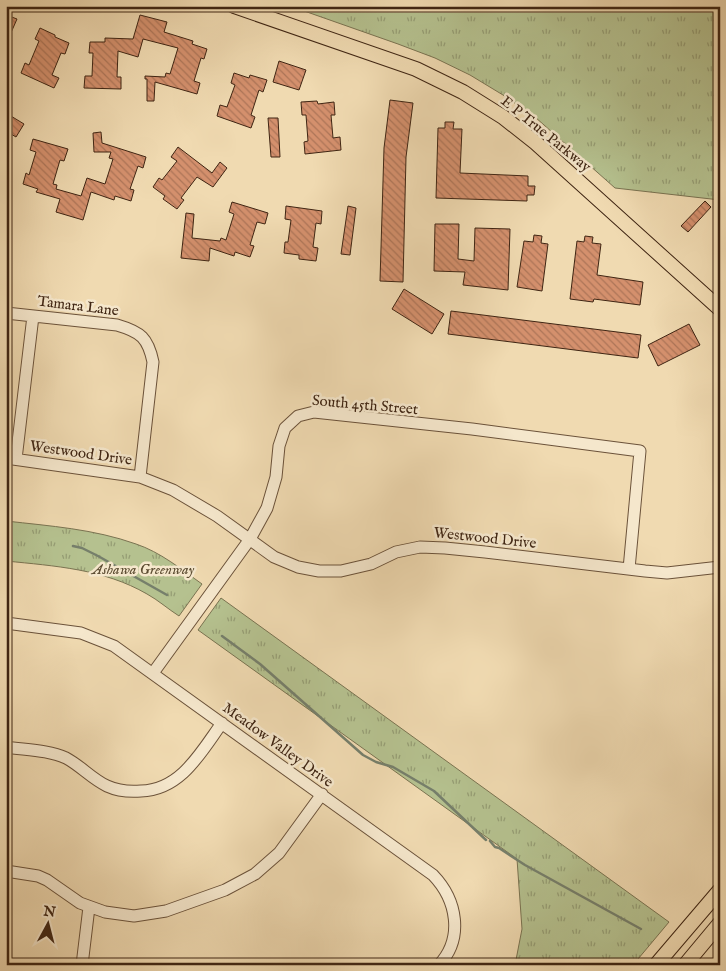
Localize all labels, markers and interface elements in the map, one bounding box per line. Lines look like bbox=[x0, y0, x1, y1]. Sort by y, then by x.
street label: E P True Parkway bbox=[497, 92, 596, 177]
street label: Tamara Lane bbox=[36, 292, 120, 320]
street label: South 45th Street bbox=[311, 391, 419, 419]
street label: Westwood Drive bbox=[29, 436, 133, 470]
street label: Westwood Drive bbox=[433, 523, 537, 553]
park label: Ashawa Greenway bbox=[90, 560, 194, 579]
street label: Meadow Valley Drive bbox=[219, 698, 337, 792]
north arrow bbox=[22, 898, 72, 948]
text: N bbox=[41, 902, 57, 922]

